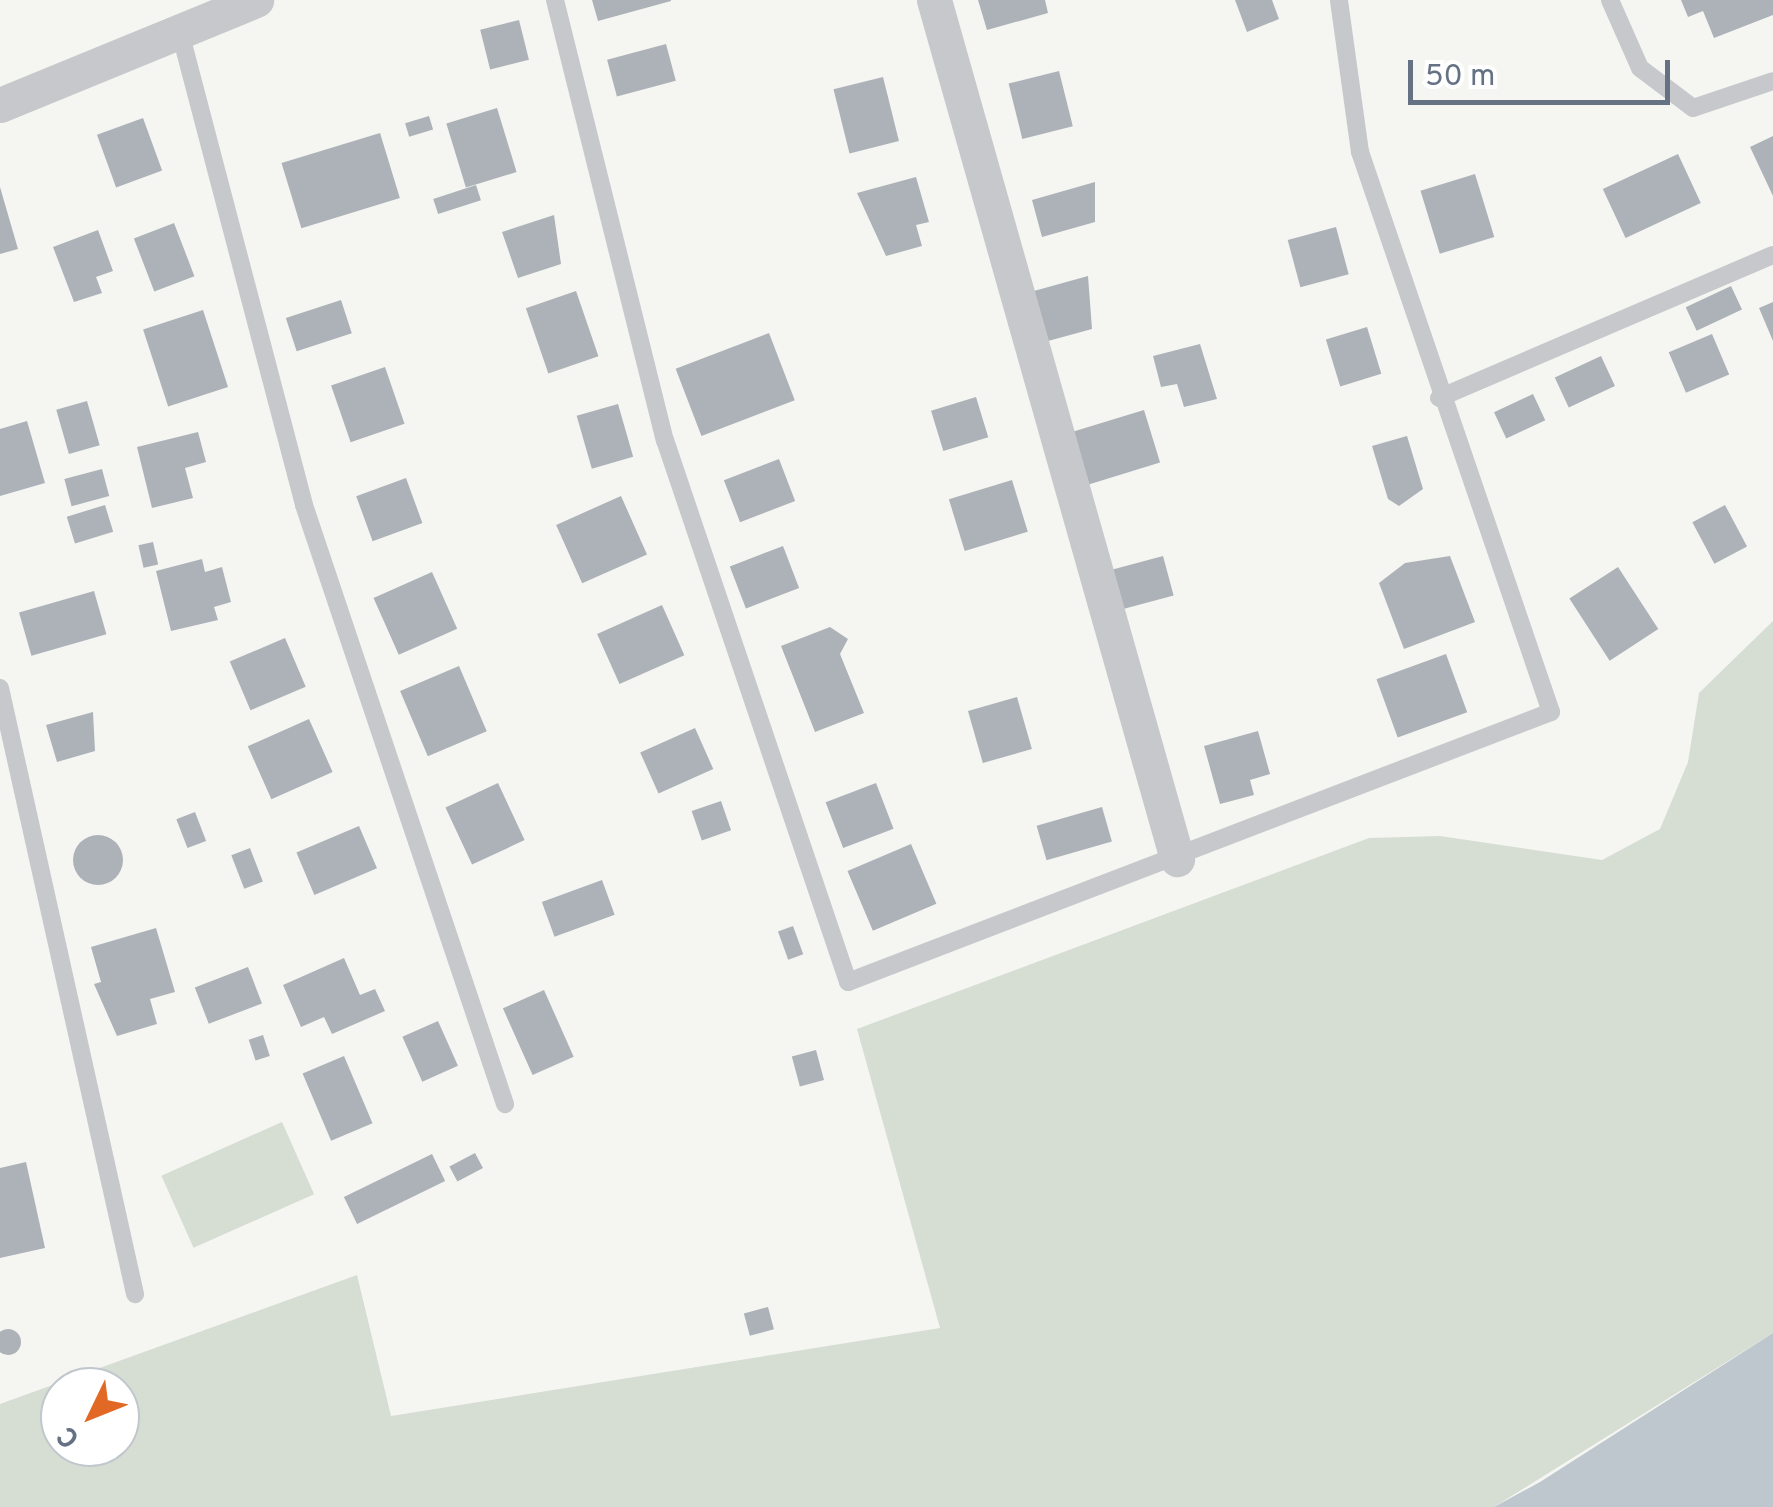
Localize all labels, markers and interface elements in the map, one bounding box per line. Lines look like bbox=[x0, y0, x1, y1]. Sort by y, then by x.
scale bar bbox=[1413, 40, 1676, 102]
text: 50 m bbox=[1425, 59, 1495, 96]
north arrow bbox=[40, 1367, 140, 1467]
text: С bbox=[50, 1417, 89, 1455]

